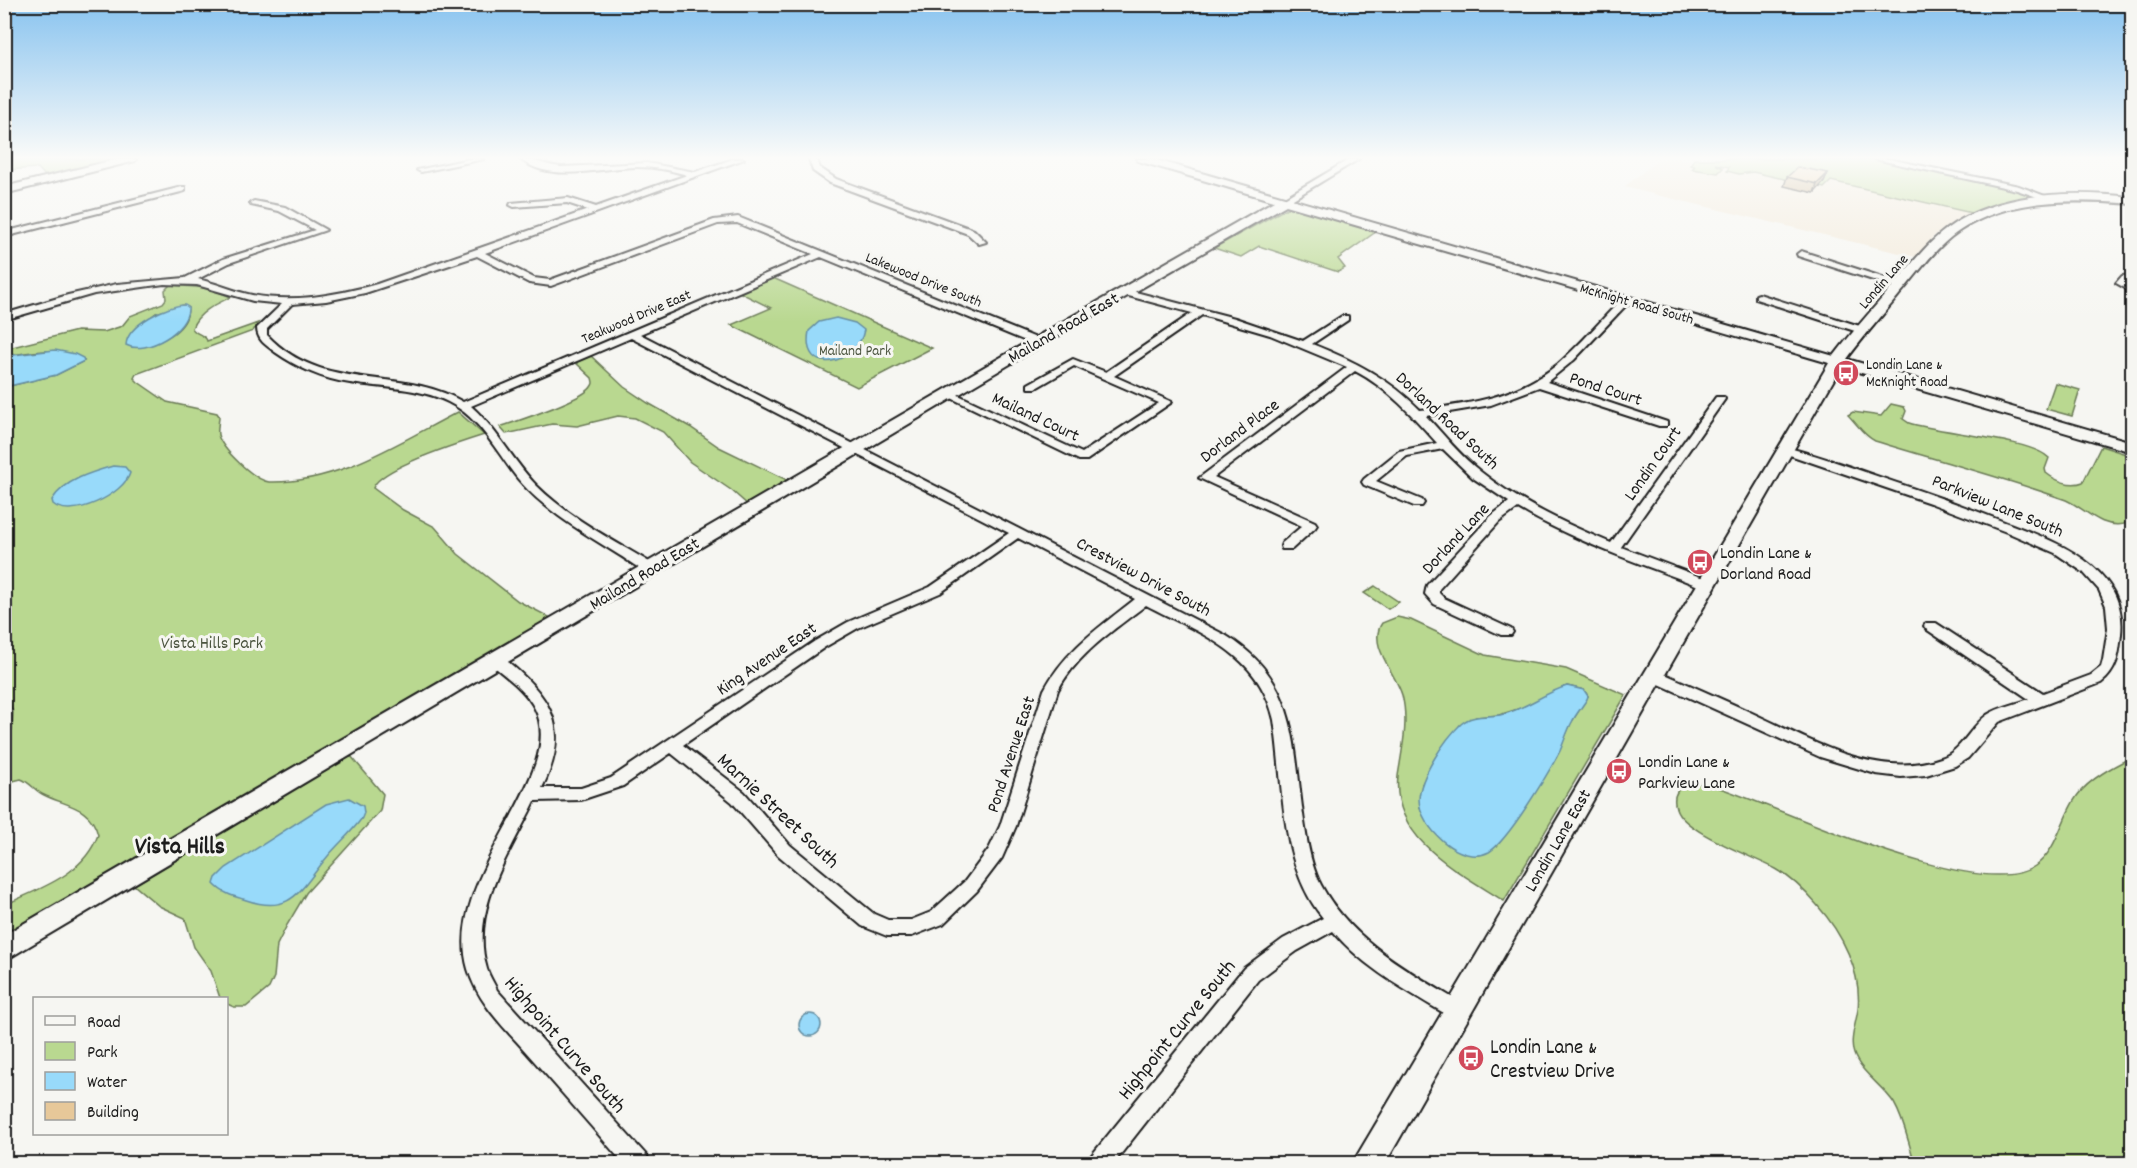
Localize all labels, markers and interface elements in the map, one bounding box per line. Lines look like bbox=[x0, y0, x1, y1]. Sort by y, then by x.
street label: Lakewood Drive South bbox=[862, 247, 985, 314]
street label: Londin Lane bbox=[1854, 250, 1915, 315]
street label: McKnight Road South bbox=[1577, 278, 1696, 332]
street label: Teakwood Drive East bbox=[578, 285, 695, 351]
street label: Mailand Road East bbox=[1004, 287, 1125, 371]
park label: Mailand Park bbox=[819, 341, 891, 363]
place label: Londin Lane & McKnight Road bbox=[1866, 355, 1948, 394]
bus stop icon: Londin Lane & McKnight Road bbox=[1831, 358, 1861, 388]
street label: Dorland Road South bbox=[1389, 367, 1504, 477]
street label: Pond Court bbox=[1566, 367, 1645, 414]
street label: Mailand Court bbox=[987, 387, 1083, 450]
street label: Dorland Place bbox=[1196, 394, 1285, 470]
street label: Londin Court bbox=[1619, 422, 1689, 507]
street label: Parkview Lane South bbox=[1928, 470, 2067, 545]
street label: Dorland Lane bbox=[1417, 498, 1497, 581]
street label: Mailand Road East bbox=[585, 532, 705, 618]
street label: Crestview Drive South bbox=[1071, 532, 1215, 624]
place label: Londin Lane & Dorland Road bbox=[1720, 542, 1812, 588]
bus stop icon: Londin Lane & Dorland Road bbox=[1685, 547, 1715, 577]
street label: King Avenue East bbox=[712, 617, 823, 703]
park label: Vista Hills Park bbox=[161, 632, 263, 657]
street label: Pond Avenue East bbox=[982, 693, 1043, 816]
street label: Marnie Street South bbox=[709, 747, 845, 877]
place label: Londin Lane & Parkview Lane bbox=[1638, 751, 1735, 797]
bus stop icon: Londin Lane & Parkview Lane bbox=[1604, 756, 1634, 786]
street label: Londin Lane East bbox=[1520, 785, 1599, 897]
district label: Vista Hills bbox=[135, 831, 225, 865]
street label: Highpoint Curve South bbox=[1112, 954, 1245, 1108]
street label: Highpoint Curve South bbox=[495, 971, 632, 1121]
legend bbox=[33, 997, 228, 1135]
text: Road bbox=[87, 1011, 121, 1036]
place label: Londin Lane & Crestview Drive bbox=[1490, 1034, 1615, 1088]
text: Park bbox=[87, 1041, 118, 1066]
bus stop icon: Londin Lane & Crestview Drive bbox=[1456, 1043, 1486, 1073]
text: Water bbox=[87, 1071, 127, 1096]
text: Building bbox=[87, 1101, 139, 1126]

